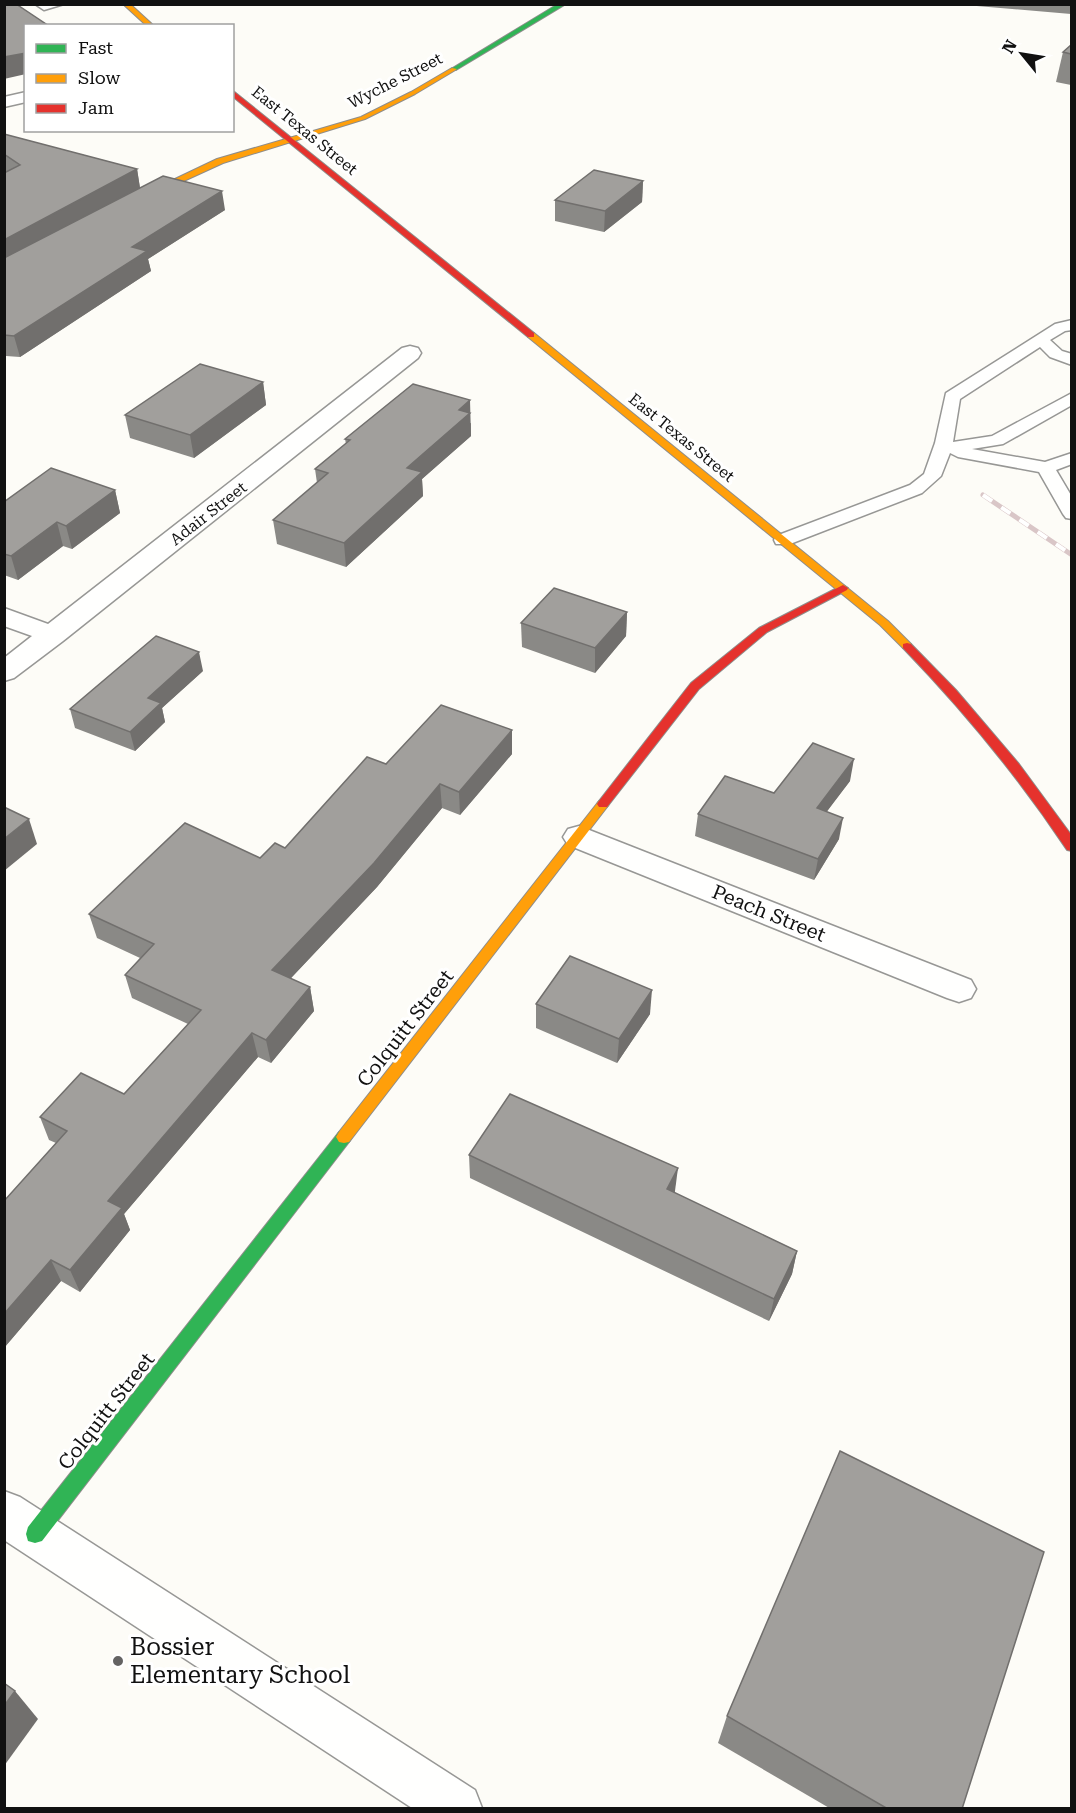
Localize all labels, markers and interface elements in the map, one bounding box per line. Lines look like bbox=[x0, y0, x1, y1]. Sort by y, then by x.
legend bbox=[24, 24, 234, 132]
north arrow bbox=[992, 24, 1052, 84]
text: Fast bbox=[78, 37, 113, 58]
text: N bbox=[998, 37, 1021, 57]
street label: Wyche Street bbox=[345, 49, 445, 112]
text: Slow bbox=[78, 67, 120, 88]
street label: East Texas Street bbox=[248, 82, 361, 179]
text: Jam bbox=[78, 97, 114, 118]
street label: East Texas Street bbox=[625, 389, 738, 486]
street label: Adair Street bbox=[166, 478, 250, 549]
street label: Peach Street bbox=[709, 879, 830, 947]
street label: Colquitt Street bbox=[352, 964, 459, 1091]
street label: Colquitt Street bbox=[53, 1347, 160, 1474]
place label: Bossier Elementary School bbox=[130, 1633, 350, 1689]
marker: Bossier Elementary School bbox=[111, 1654, 125, 1668]

